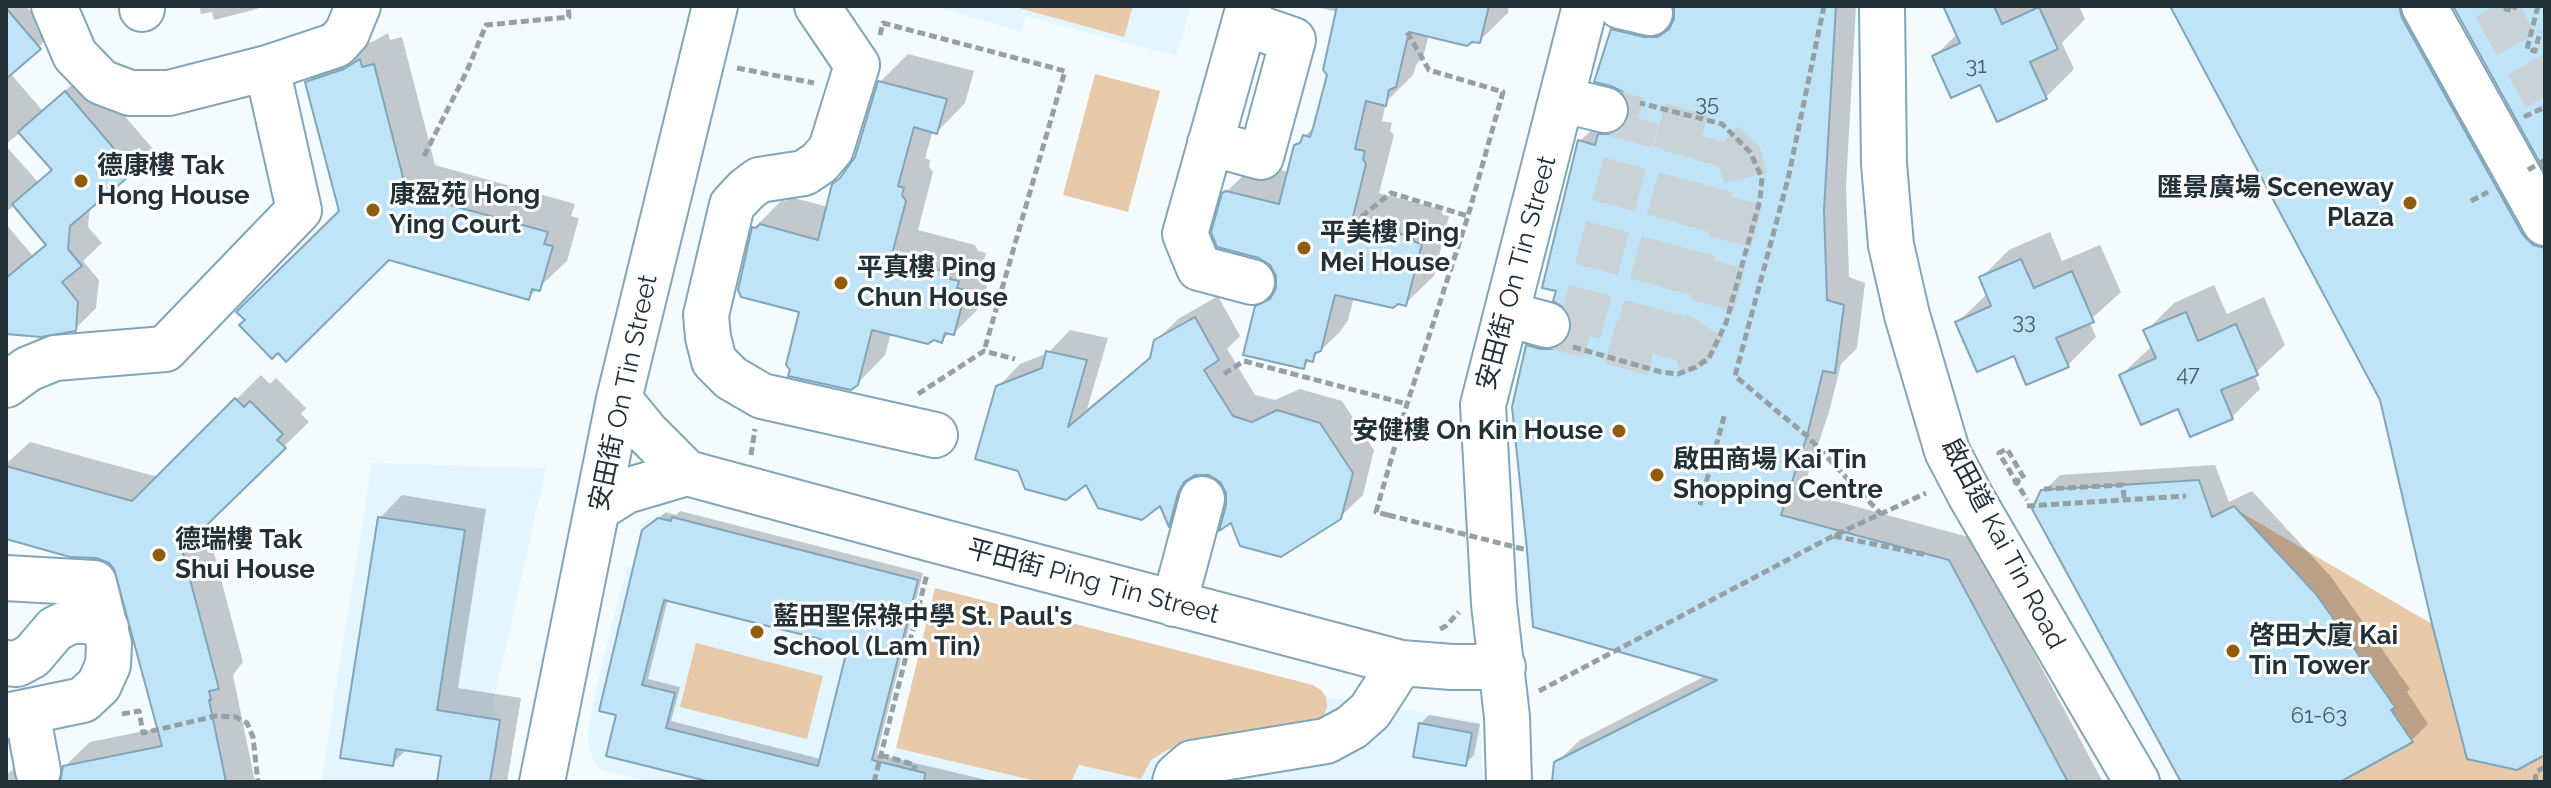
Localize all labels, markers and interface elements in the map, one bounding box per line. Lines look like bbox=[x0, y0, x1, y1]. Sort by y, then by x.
house number: 31 bbox=[1965, 53, 1987, 79]
house number: 35 bbox=[1695, 91, 1719, 117]
place label: 德康樓 Tak Hong House bbox=[97, 150, 250, 212]
street label: 安田街 On Tin Street bbox=[1471, 152, 1563, 394]
marker: 德康樓 Tak Hong House bbox=[72, 172, 90, 190]
place label: 匯景廣場 Sceneway Plaza bbox=[2157, 172, 2394, 234]
place label: 康盈苑 Hong Ying Court bbox=[389, 179, 540, 240]
marker: 匯景廣場 Sceneway Plaza bbox=[2401, 194, 2419, 212]
marker: 康盈苑 Hong Ying Court bbox=[364, 201, 382, 219]
place label: 平美樓 Ping Mei House bbox=[1320, 217, 1459, 278]
marker: 平美樓 Ping Mei House bbox=[1295, 239, 1313, 257]
place label: 平真樓 Ping Chun House bbox=[857, 252, 1008, 314]
street label: 安田街 On Tin Street bbox=[584, 272, 664, 514]
marker: 平真樓 Ping Chun House bbox=[832, 274, 850, 292]
house number: 33 bbox=[2012, 309, 2036, 335]
house number: 47 bbox=[2176, 361, 2200, 387]
place label: 安健樓 On Kin House bbox=[1352, 415, 1603, 447]
marker: 安健樓 On Kin House bbox=[1610, 422, 1628, 440]
street label: 啟田道 Kai Tin Road bbox=[1934, 434, 2072, 654]
place label: 啟田商場 Kai Tin Shopping Centre bbox=[1673, 444, 1883, 506]
marker: 啟田商場 Kai Tin Shopping Centre bbox=[1648, 466, 1666, 484]
place label: 德瑞樓 Tak Shui House bbox=[175, 524, 315, 586]
street label: 平田街 Ping Tin Street bbox=[964, 533, 1222, 631]
marker: 德瑞樓 Tak Shui House bbox=[150, 546, 168, 564]
place label: 藍田聖保祿中學 St. Paul's School (Lam Tin) bbox=[773, 601, 1072, 662]
place label: 啓田大廈 Kai Tin Tower bbox=[2249, 620, 2398, 682]
marker: 藍田聖保祿中學 St. Paul's School (Lam Tin) bbox=[748, 623, 766, 641]
marker: 啓田大廈 Kai Tin Tower bbox=[2224, 642, 2242, 660]
house number: 61-63 bbox=[2291, 703, 2347, 729]

